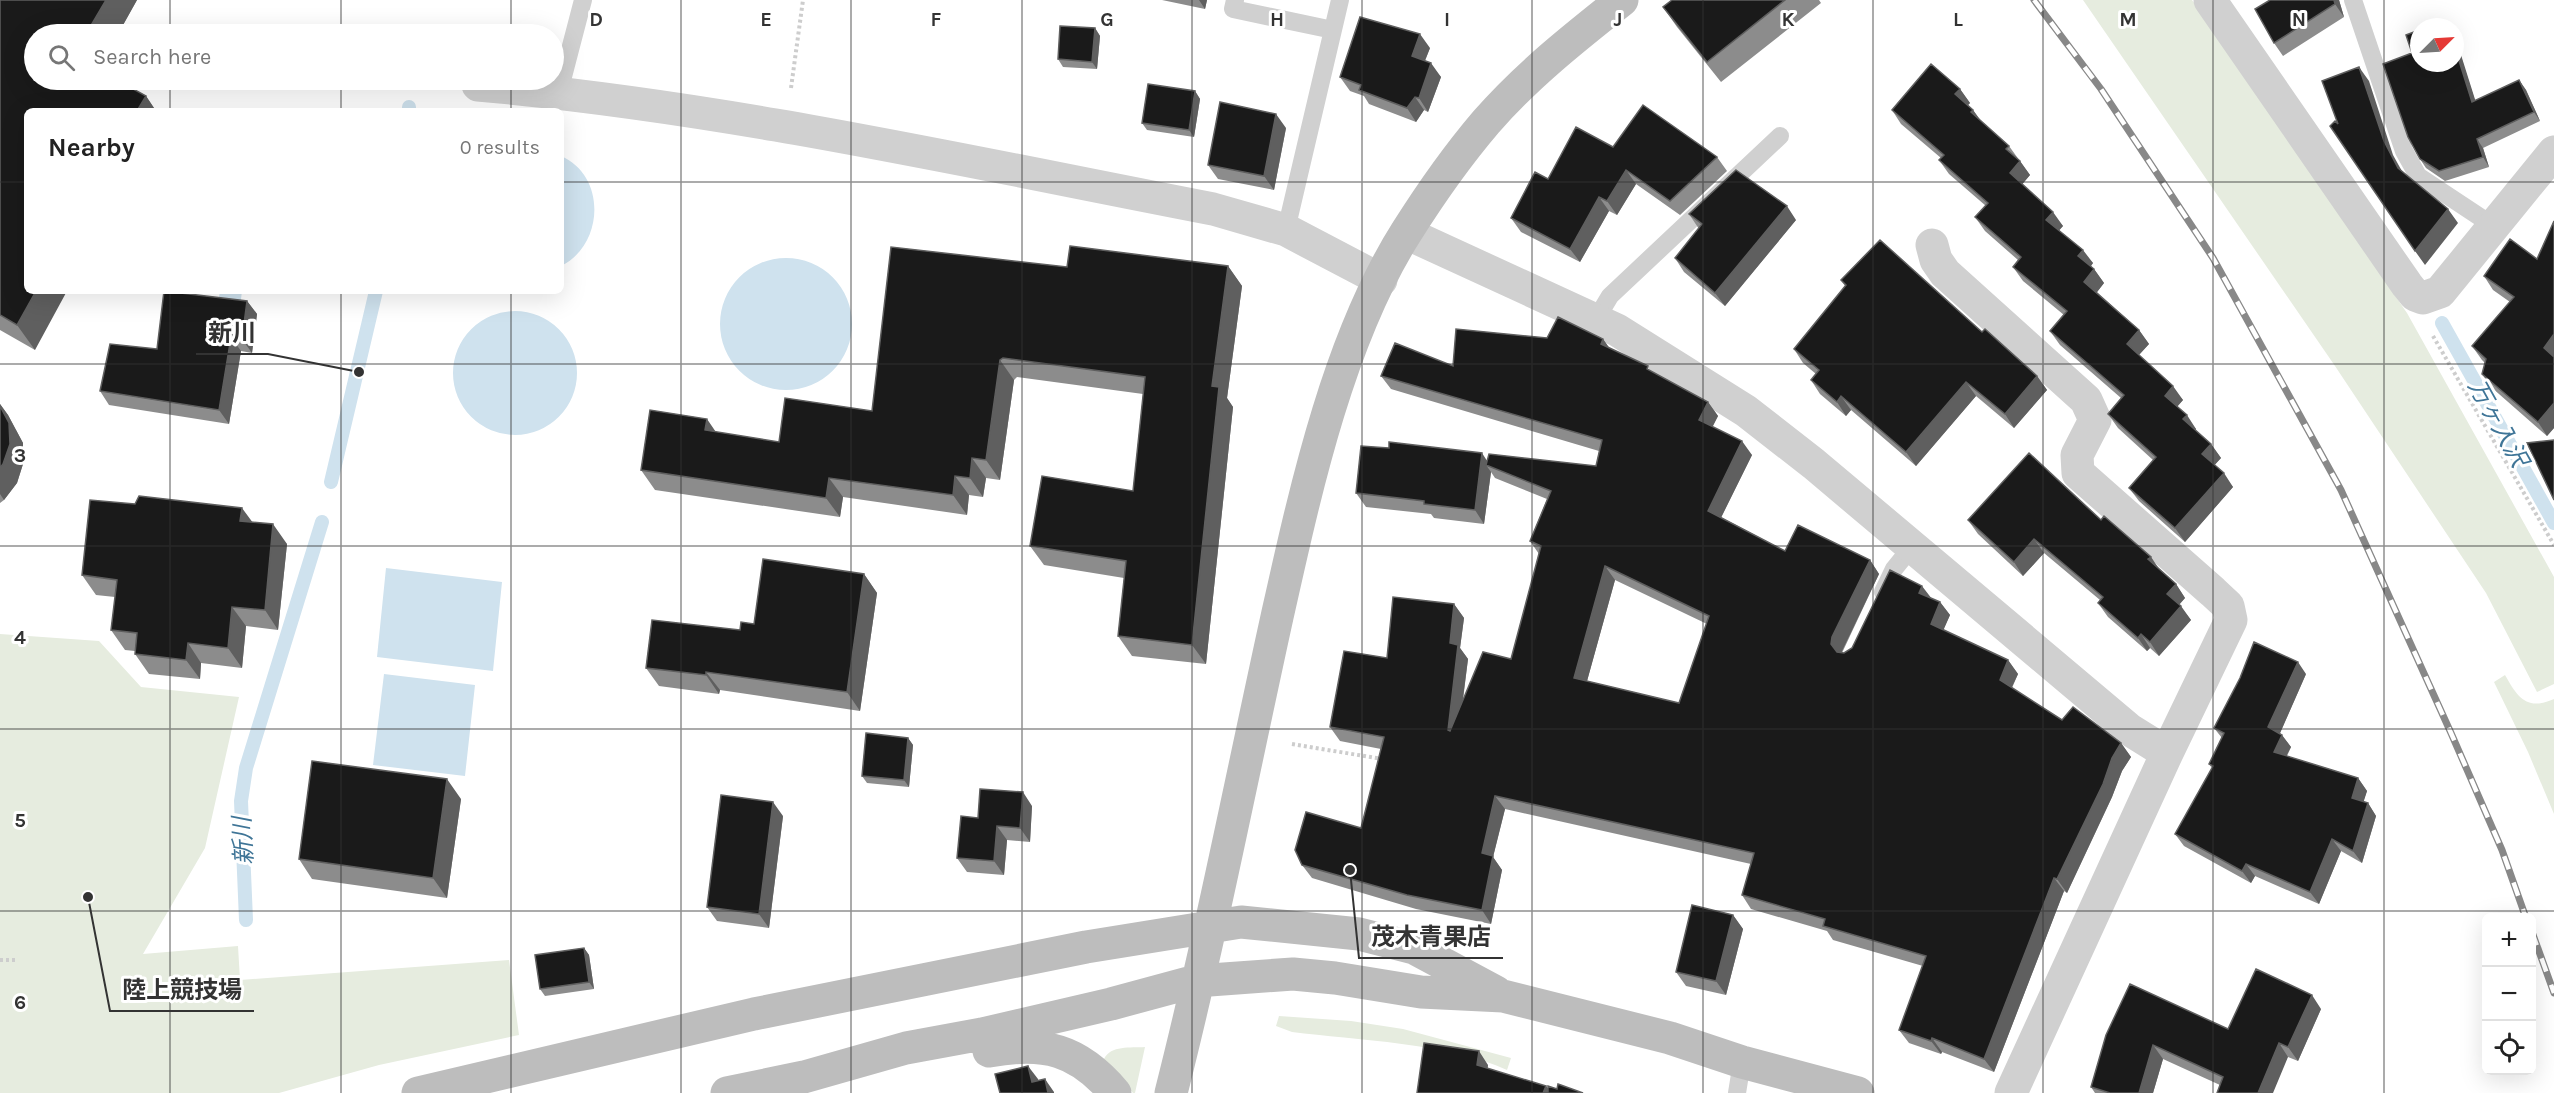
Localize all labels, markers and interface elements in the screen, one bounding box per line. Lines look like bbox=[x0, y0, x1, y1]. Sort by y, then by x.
text: D bbox=[589, 8, 603, 31]
text: E bbox=[760, 8, 772, 31]
text: F bbox=[931, 8, 942, 31]
text: G bbox=[1100, 8, 1114, 31]
text: H bbox=[1270, 8, 1284, 31]
text: I bbox=[1444, 8, 1450, 31]
text: J bbox=[1614, 8, 1622, 31]
text: K bbox=[1781, 8, 1795, 31]
text: L bbox=[1953, 8, 1963, 31]
text: M bbox=[2119, 8, 2137, 31]
text: N bbox=[2292, 8, 2306, 31]
north arrow bbox=[2410, 18, 2464, 72]
search box bbox=[24, 24, 564, 90]
icon: search bbox=[45, 41, 78, 74]
text: Search here bbox=[93, 44, 211, 70]
text: Nearby bbox=[48, 132, 135, 163]
text: 0 results bbox=[460, 136, 540, 159]
callout: 新川 bbox=[196, 312, 268, 354]
text: 新川 bbox=[208, 319, 256, 347]
water label: 万ヶ入沢 bbox=[2462, 374, 2535, 474]
text: 3 bbox=[14, 444, 26, 467]
text: 4 bbox=[14, 626, 26, 649]
text: 5 bbox=[14, 809, 26, 832]
water label: 新川 bbox=[228, 813, 258, 866]
map controls bbox=[2482, 913, 2536, 1075]
button: + bbox=[2482, 913, 2536, 967]
callout: 茂木青果店 bbox=[1359, 916, 1503, 958]
text: 茂木青果店 bbox=[1371, 923, 1491, 951]
button: − bbox=[2482, 967, 2536, 1021]
callout: 陸上競技場 bbox=[110, 969, 254, 1011]
text: 陸上競技場 bbox=[122, 976, 242, 1004]
text: 6 bbox=[14, 991, 26, 1014]
button: locate bbox=[2482, 1021, 2536, 1075]

